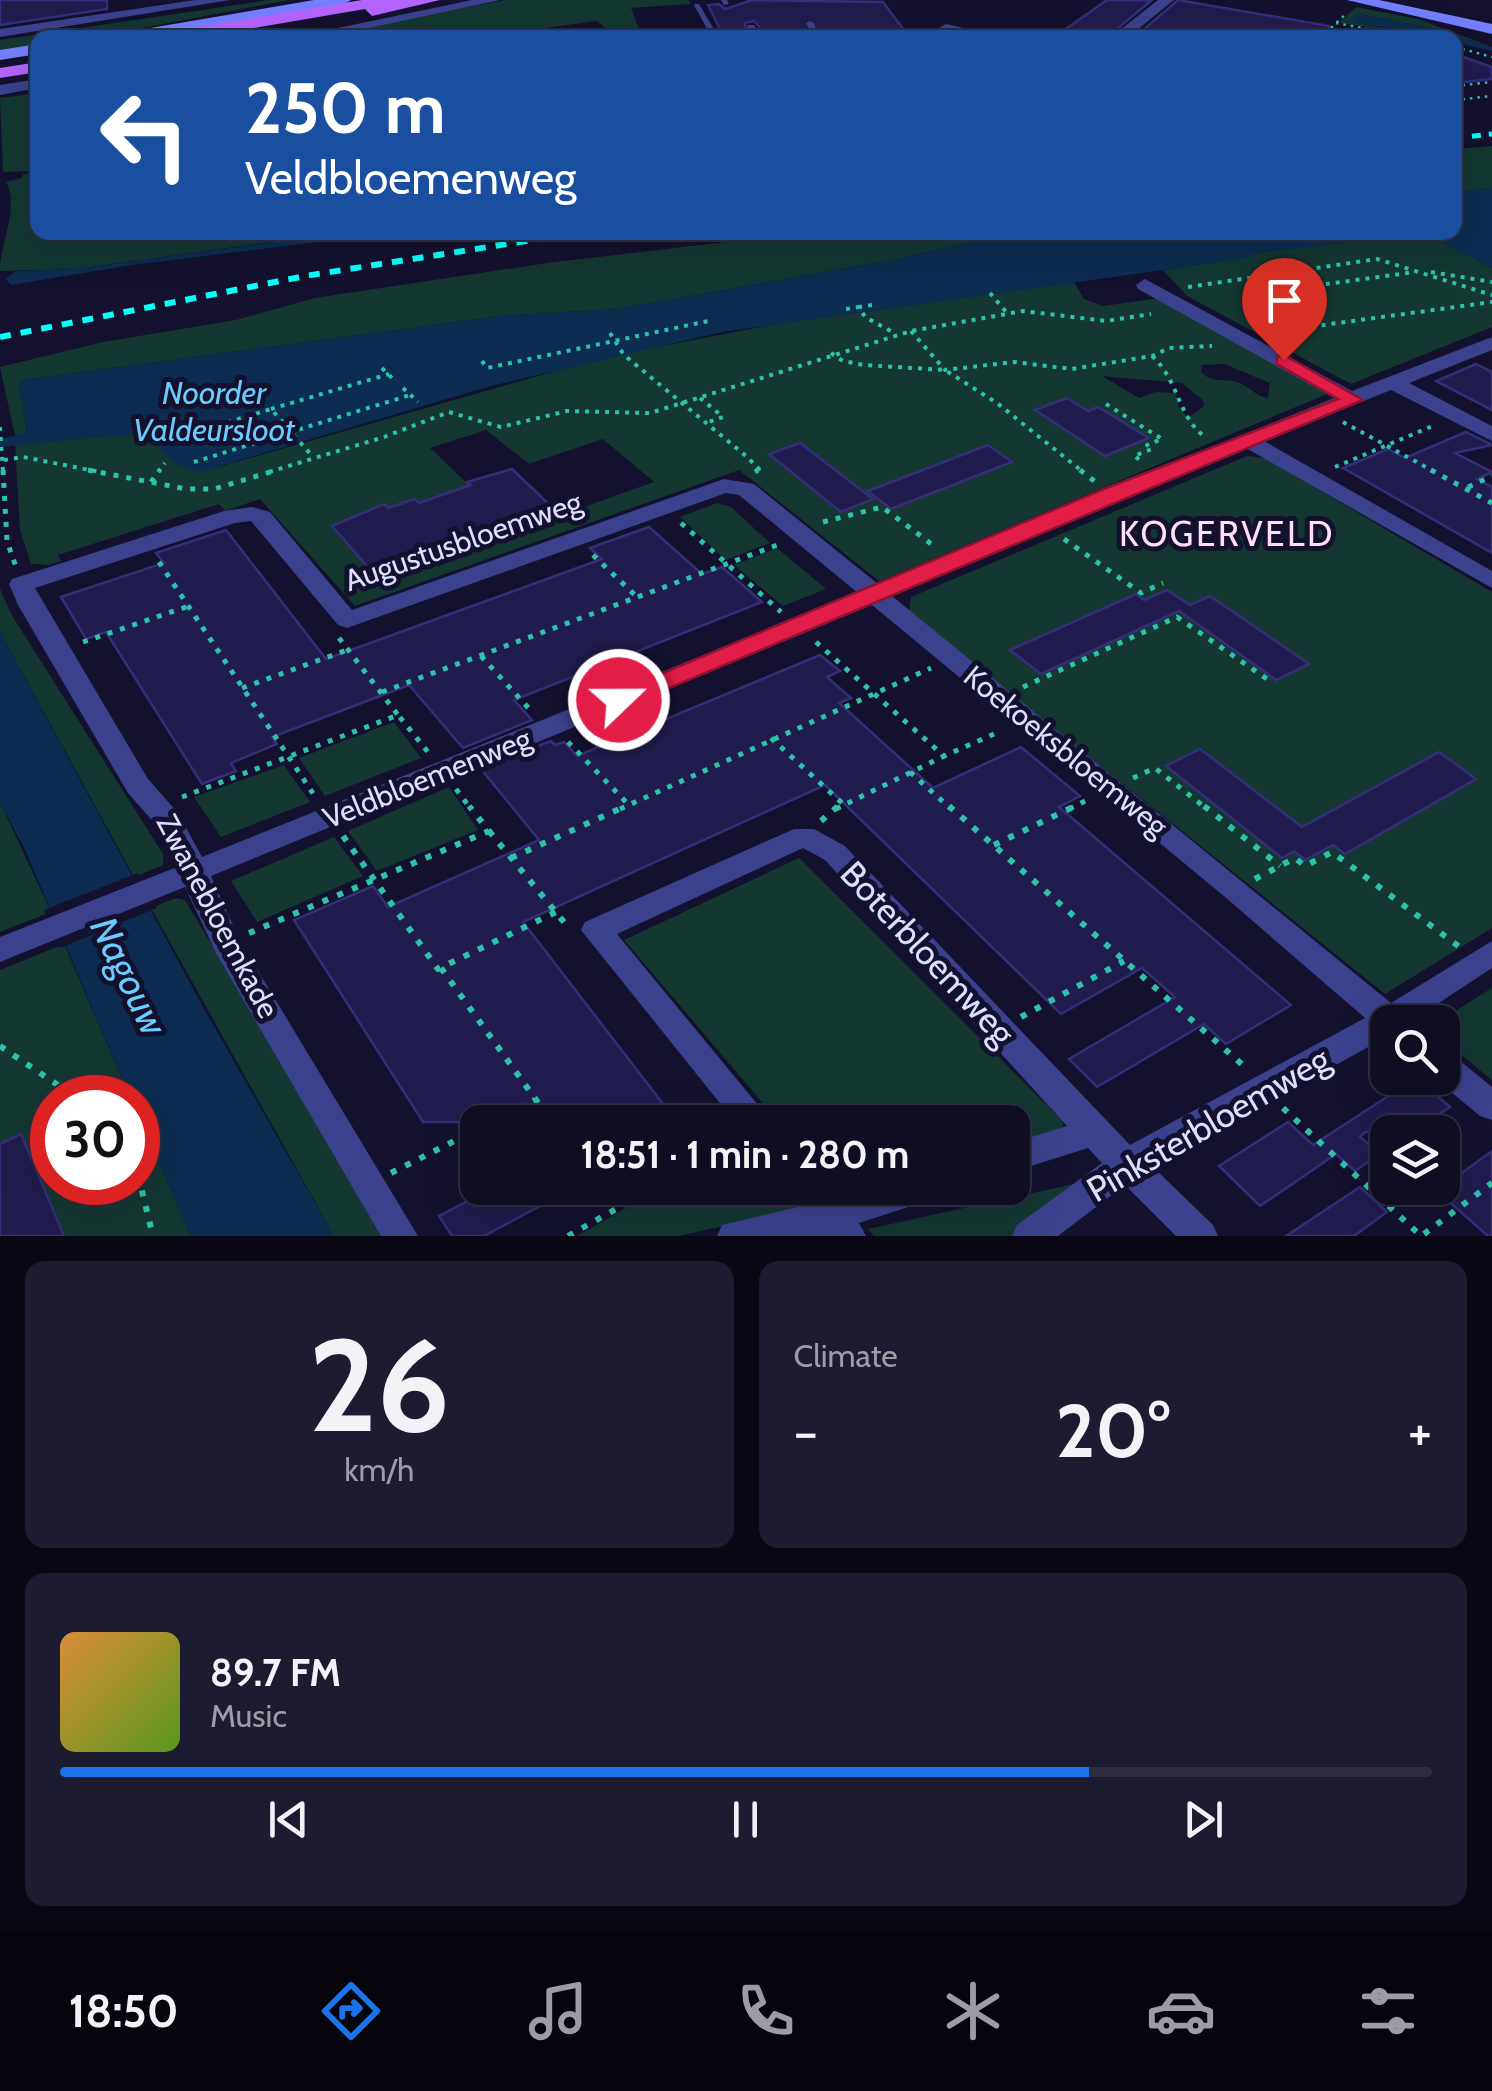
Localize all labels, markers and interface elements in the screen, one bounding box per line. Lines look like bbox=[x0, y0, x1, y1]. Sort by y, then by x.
text: 250 m bbox=[245, 65, 446, 151]
icon: left bbox=[80, 70, 210, 200]
text: Veldbloemenweg bbox=[245, 151, 576, 205]
pin bbox=[1242, 258, 1327, 361]
icon: arrive bbox=[1257, 273, 1312, 328]
water label: Noorder Valdeursloot bbox=[133, 373, 296, 449]
street label: Augustusbloemweg bbox=[339, 483, 588, 599]
district label: KOGERVELD bbox=[1119, 512, 1335, 555]
position arrow bbox=[567, 648, 671, 752]
street label: Koekoeksbloemweg bbox=[957, 657, 1176, 845]
street label: Veldbloemenweg bbox=[318, 719, 537, 837]
street label: Zwanebloemkade bbox=[149, 808, 287, 1024]
street label: Boterbloemweg bbox=[832, 852, 1025, 1054]
water label: Nagouw bbox=[80, 909, 178, 1044]
map controls bbox=[1370, 1005, 1460, 1205]
button: search bbox=[1370, 1005, 1460, 1095]
street label: Pinksterbloemweg bbox=[1079, 1037, 1338, 1211]
speed limit sign: 30 bbox=[30, 1075, 160, 1205]
button: layers bbox=[1370, 1115, 1460, 1205]
text: 18:51 · 1 min · 280 m bbox=[581, 1131, 909, 1178]
text: 26 bbox=[308, 1306, 450, 1464]
text: Climate bbox=[794, 1336, 898, 1375]
text: 20° bbox=[1056, 1385, 1170, 1476]
text: − bbox=[794, 1398, 818, 1465]
text: + bbox=[1408, 1398, 1432, 1465]
text: km/h bbox=[344, 1450, 414, 1489]
text: 89.7 FM bbox=[210, 1649, 341, 1696]
text: Music bbox=[210, 1696, 287, 1735]
icon: previous bbox=[261, 1792, 316, 1847]
icon: pause bbox=[718, 1792, 773, 1847]
icon: next bbox=[1176, 1792, 1231, 1847]
icon: directions bbox=[316, 1976, 386, 2046]
icon: music bbox=[523, 1976, 593, 2046]
icon: phone bbox=[731, 1976, 801, 2046]
icon: climate bbox=[938, 1976, 1008, 2046]
icon: car bbox=[1146, 1976, 1216, 2046]
icon: filters bbox=[1353, 1976, 1423, 2046]
text: 18:50 bbox=[69, 1984, 178, 2038]

